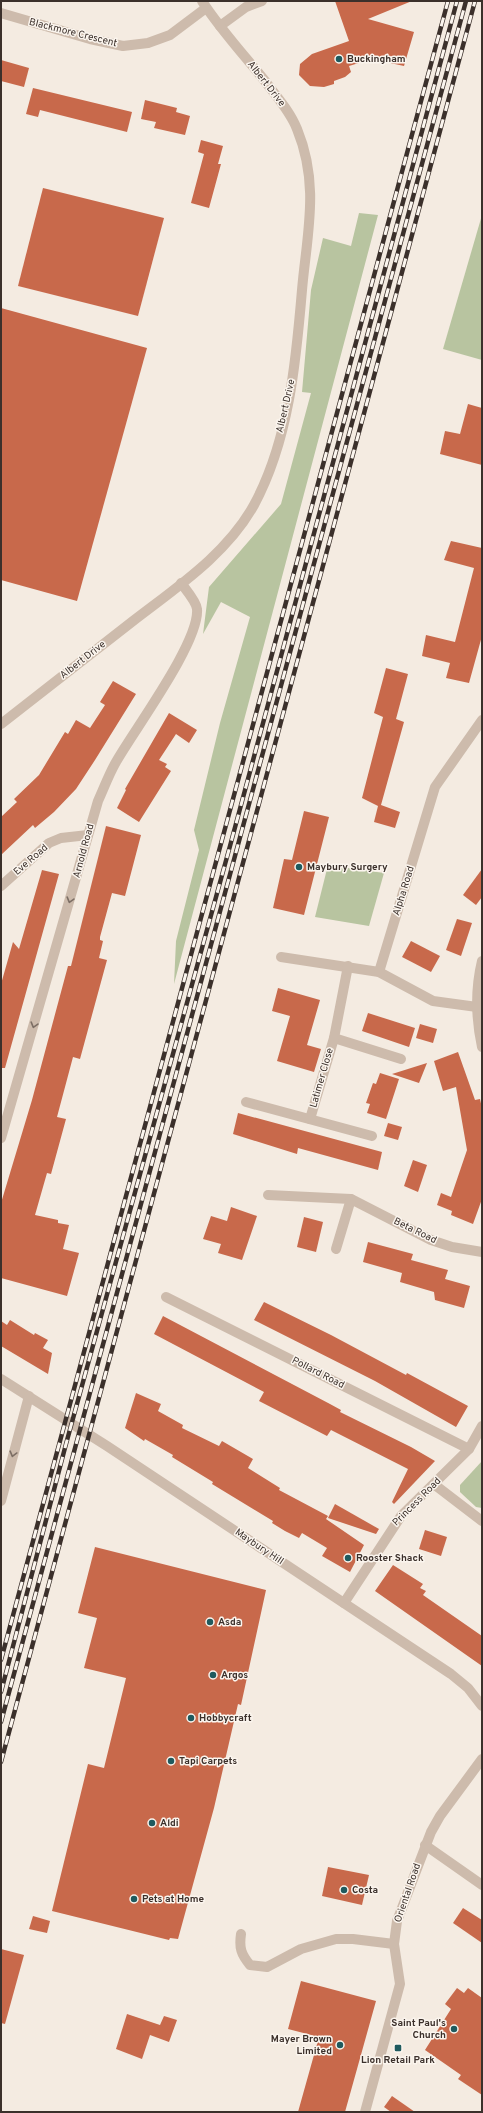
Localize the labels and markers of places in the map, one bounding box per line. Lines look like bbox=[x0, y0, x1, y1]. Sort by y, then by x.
place label: Buckingham bbox=[347, 53, 406, 66]
marker: Buckingham bbox=[334, 54, 344, 64]
place label: Maybury Surgery bbox=[307, 861, 388, 874]
marker: Maybury Surgery bbox=[294, 862, 304, 872]
place label: Rooster Shack bbox=[356, 1552, 424, 1565]
marker: Rooster Shack bbox=[343, 1553, 353, 1563]
place label: Asda bbox=[218, 1616, 241, 1629]
marker: Asda bbox=[205, 1617, 215, 1627]
place label: Argos bbox=[221, 1669, 248, 1682]
marker: Argos bbox=[208, 1670, 218, 1680]
place label: Hobbycraft bbox=[199, 1712, 252, 1725]
marker: Hobbycraft bbox=[186, 1713, 196, 1723]
place label: Tapi Carpets bbox=[179, 1755, 237, 1768]
marker: Tapi Carpets bbox=[166, 1756, 176, 1766]
place label: Aldi bbox=[160, 1817, 179, 1830]
marker: Aldi bbox=[147, 1818, 157, 1828]
place label: Costa bbox=[352, 1884, 378, 1897]
marker: Costa bbox=[339, 1885, 349, 1895]
place label: Pets at Home bbox=[142, 1893, 204, 1906]
marker: Pets at Home bbox=[129, 1894, 139, 1904]
place label: Saint Paul's Church bbox=[391, 2017, 446, 2042]
marker: Saint Paul's Church bbox=[449, 2024, 459, 2034]
place label: Mayer Brown Limited bbox=[271, 2033, 332, 2058]
marker: Mayer Brown Limited bbox=[335, 2040, 345, 2050]
marker: Lion Retail Park bbox=[393, 2043, 403, 2053]
place label: Lion Retail Park bbox=[361, 2054, 435, 2067]

